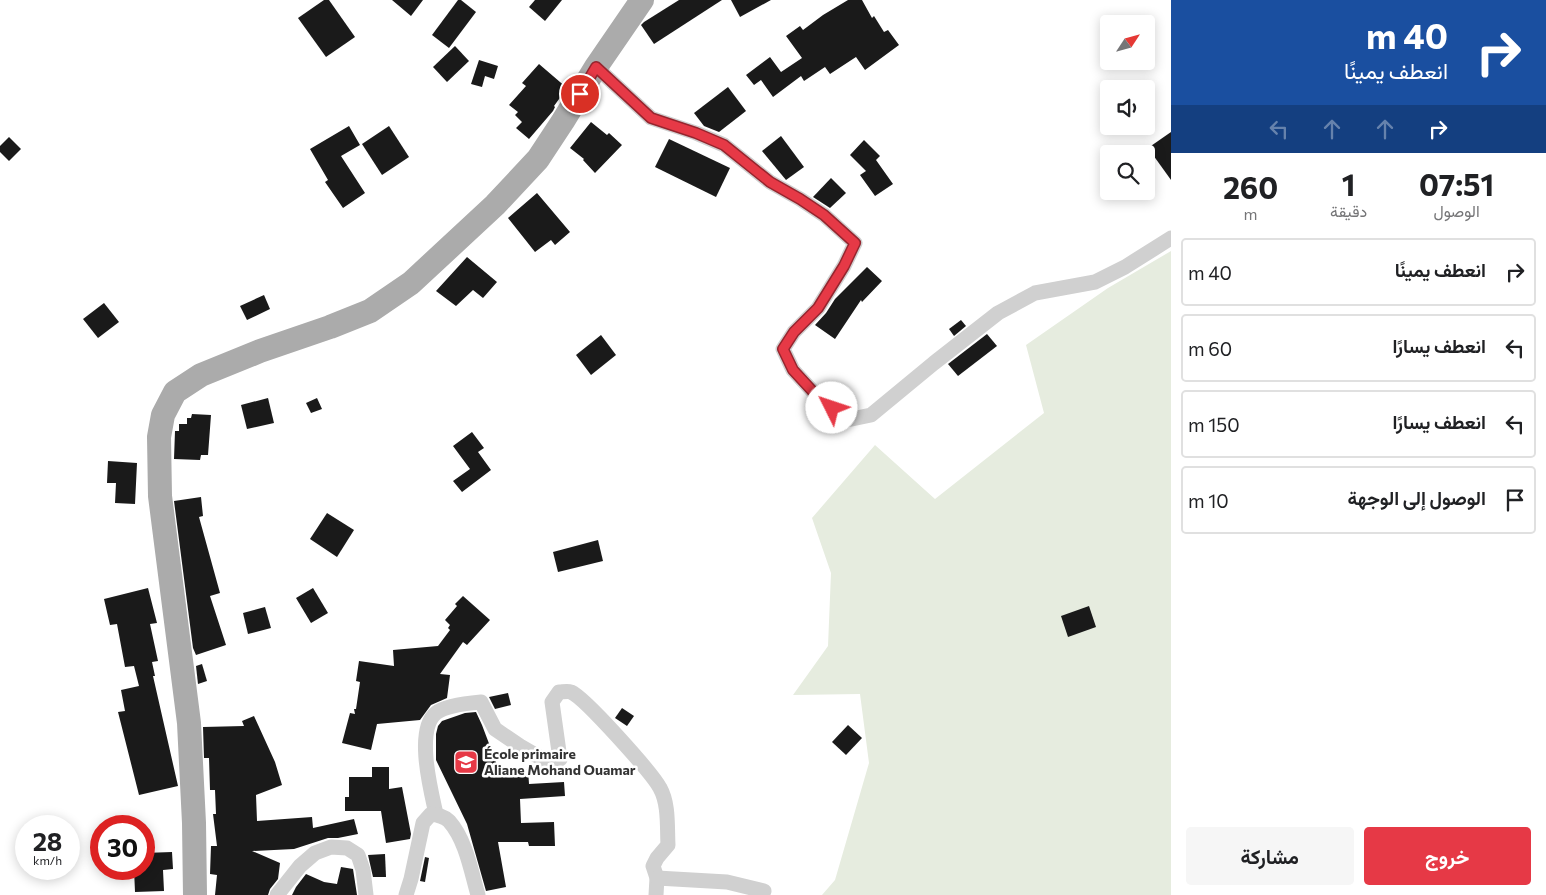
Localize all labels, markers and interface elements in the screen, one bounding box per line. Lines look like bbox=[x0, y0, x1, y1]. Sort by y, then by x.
text: 40 m bbox=[1366, 13, 1448, 56]
north arrow bbox=[1100, 15, 1155, 70]
map controls bbox=[1100, 15, 1155, 200]
icon: right bbox=[1466, 20, 1531, 85]
text: انعطف يمينًا bbox=[1344, 57, 1448, 84]
pin bbox=[559, 73, 601, 115]
icon: arrive bbox=[566, 80, 594, 108]
button: sound bbox=[1100, 80, 1155, 135]
icon: left bbox=[1265, 115, 1293, 143]
icon: ahead bbox=[1318, 115, 1346, 143]
icon: ahead bbox=[1371, 115, 1399, 143]
icon: right bbox=[1424, 115, 1452, 143]
button: search bbox=[1100, 145, 1155, 200]
text: 1 bbox=[1342, 165, 1355, 202]
text: 07:51 bbox=[1419, 165, 1494, 202]
text: 260 bbox=[1223, 168, 1278, 205]
text: دقيقة bbox=[1330, 201, 1367, 220]
text: الوصول bbox=[1433, 201, 1480, 220]
text: m bbox=[1244, 204, 1258, 223]
text: انعطف يمينًا bbox=[1395, 258, 1486, 281]
icon: right bbox=[1501, 258, 1529, 286]
text: 40 m bbox=[1188, 261, 1232, 284]
text: انعطف يسارًا bbox=[1392, 334, 1486, 357]
icon: left bbox=[1501, 334, 1529, 362]
text: 60 m bbox=[1188, 337, 1232, 360]
position arrow bbox=[805, 381, 857, 433]
text: انعطف يسارًا bbox=[1392, 410, 1486, 433]
icon: left bbox=[1501, 410, 1529, 438]
text: 150 m bbox=[1188, 413, 1240, 436]
text: الوصول إلى الوجهة bbox=[1347, 486, 1486, 509]
icon: arrive bbox=[1501, 486, 1529, 514]
text: 10 m bbox=[1188, 489, 1229, 512]
place label: École primaire Aliane Mohand Ouamar bbox=[484, 745, 636, 778]
school or university icon: École primaire Aliane Mohand Ouamar bbox=[453, 749, 479, 775]
speed limit sign: 30 bbox=[90, 815, 155, 880]
text: 28 bbox=[33, 826, 62, 856]
button: مشاركة bbox=[1186, 827, 1354, 885]
button: خروج bbox=[1364, 827, 1531, 885]
text: km/h bbox=[33, 853, 62, 867]

